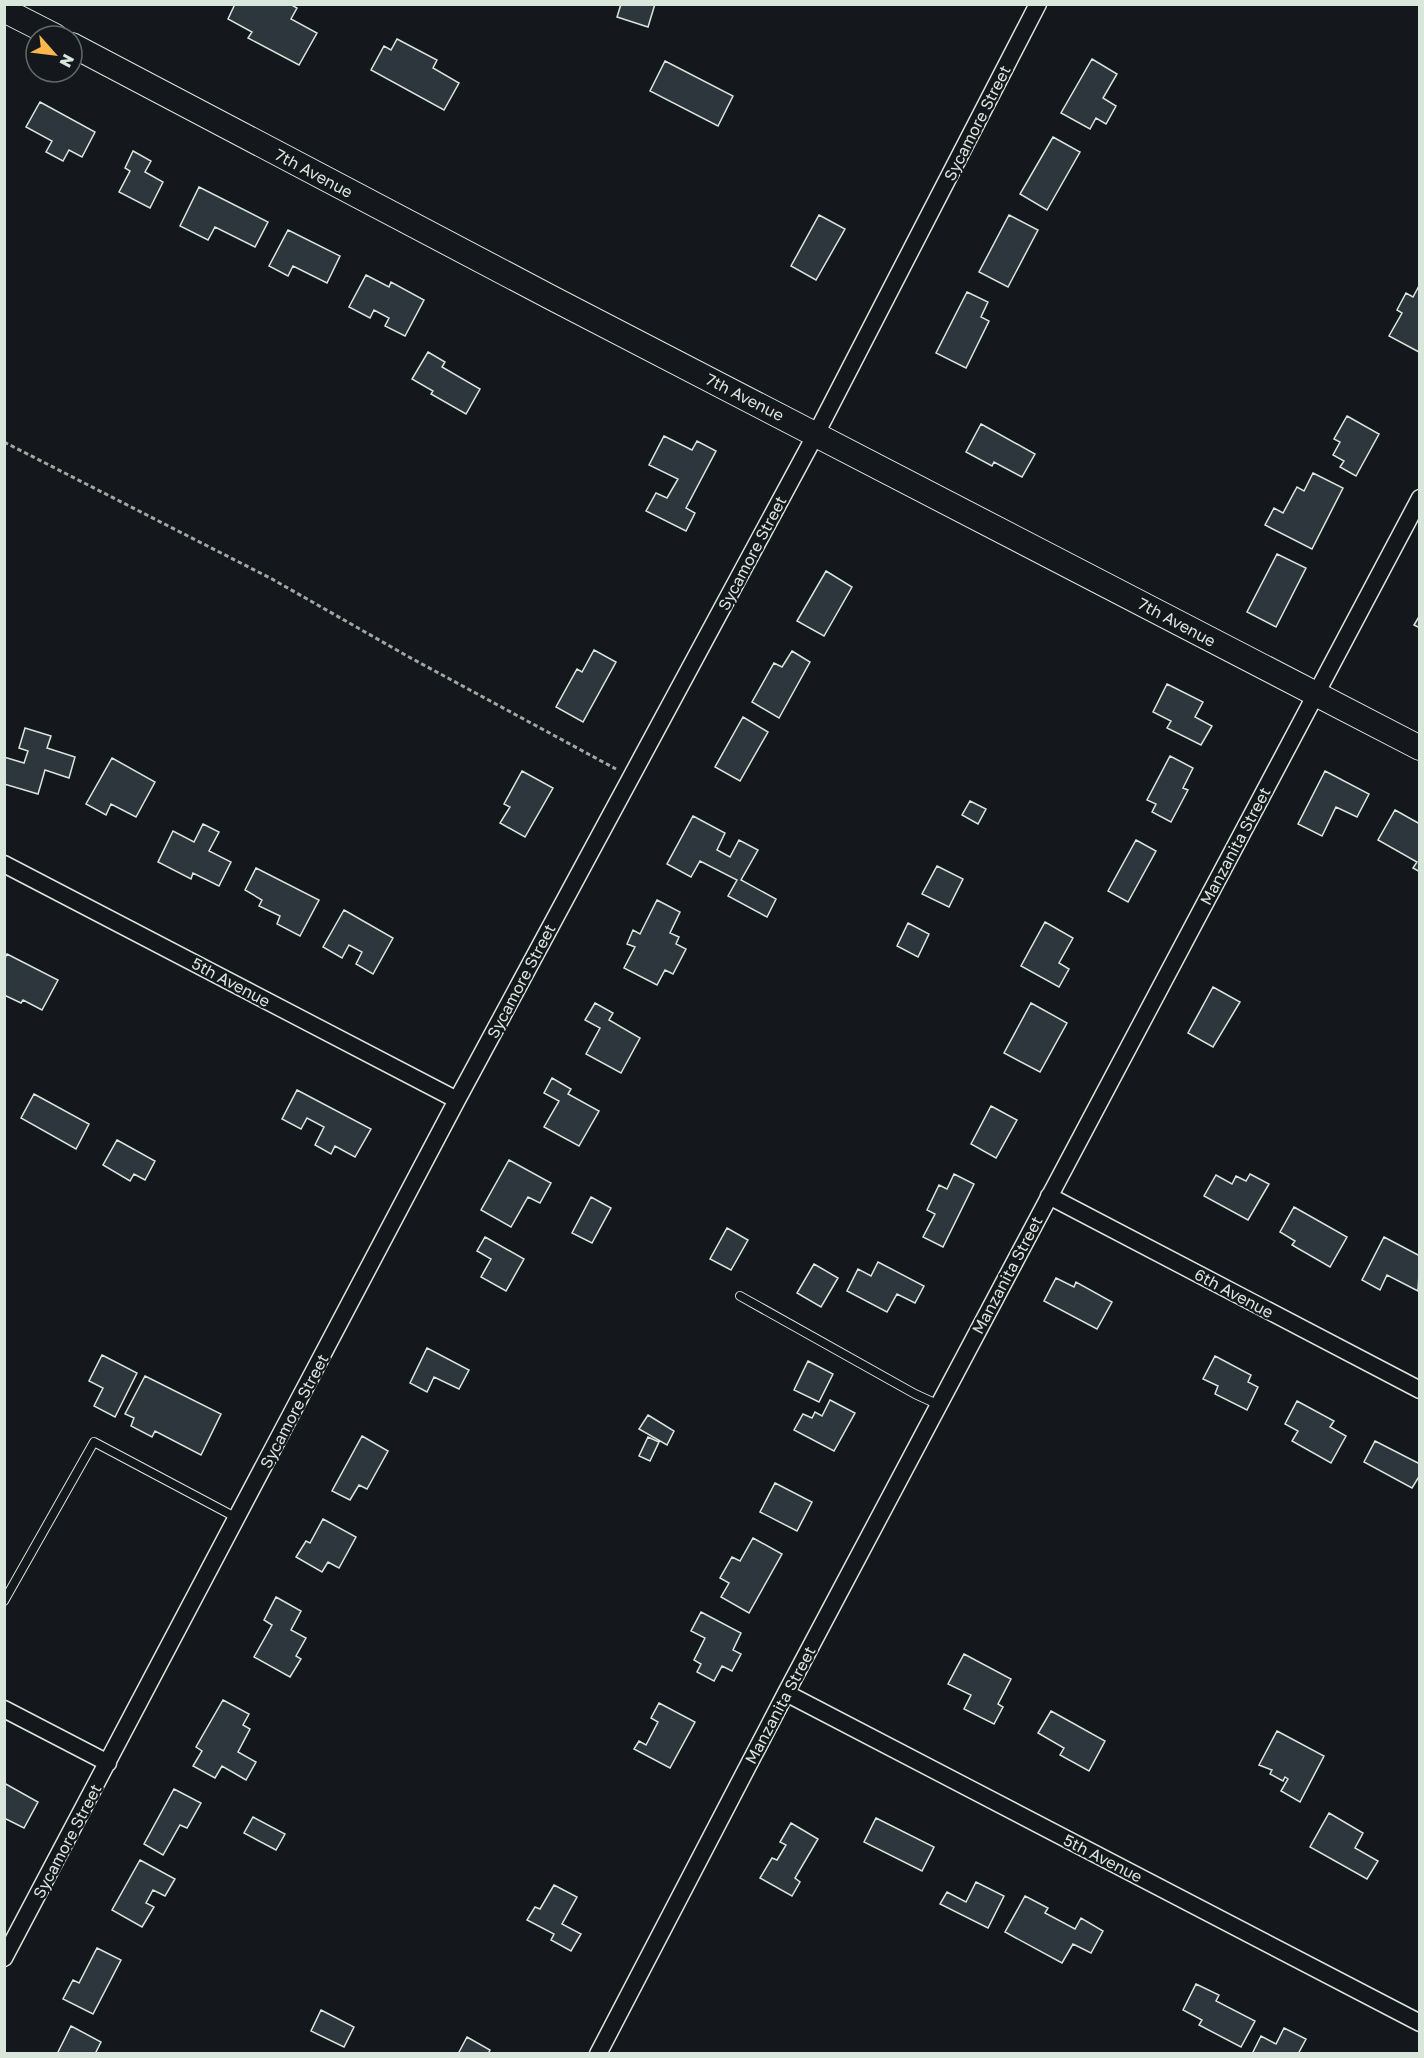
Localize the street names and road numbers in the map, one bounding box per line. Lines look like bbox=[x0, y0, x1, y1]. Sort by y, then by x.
street label: Sycamore Street bbox=[939, 62, 1015, 184]
street label: 7th Avenue bbox=[272, 144, 356, 202]
street label: 7th Avenue bbox=[703, 369, 787, 425]
street label: Sycamore Street bbox=[713, 492, 791, 614]
street label: 7th Avenue bbox=[1135, 593, 1219, 651]
street label: Manzanita Street bbox=[1195, 784, 1275, 908]
street label: Sycamore Street bbox=[482, 920, 560, 1042]
street label: 5th Avenue bbox=[188, 953, 274, 1011]
street label: Manzanita Street bbox=[967, 1213, 1047, 1337]
street label: 6th Avenue bbox=[1191, 1264, 1277, 1322]
street label: Sycamore Street bbox=[255, 1350, 333, 1472]
street label: Manzanita Street bbox=[740, 1643, 820, 1767]
street label: Sycamore Street bbox=[28, 1780, 106, 1902]
street label: 5th Avenue bbox=[1060, 1830, 1146, 1886]

